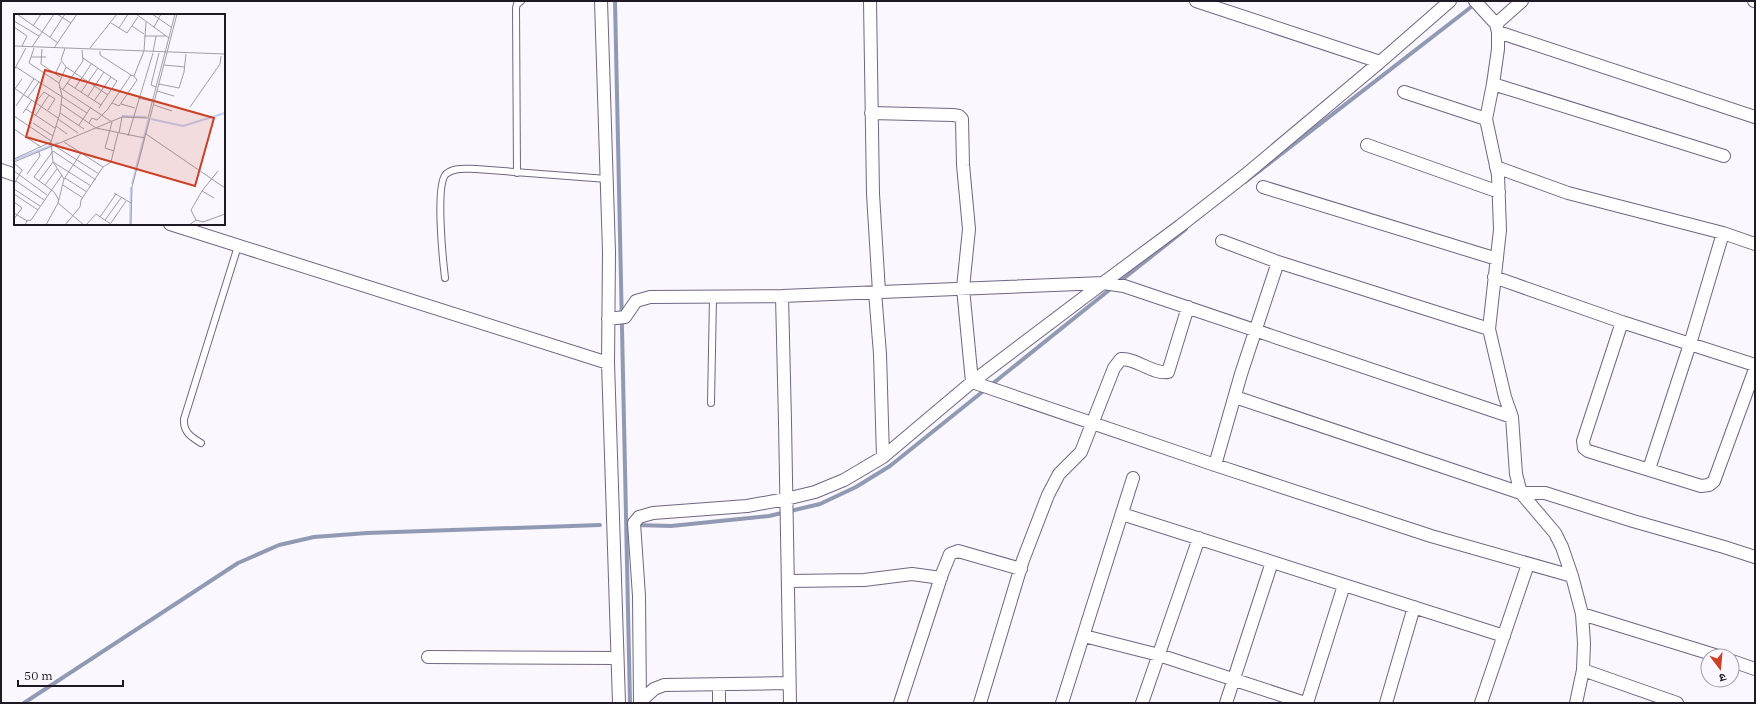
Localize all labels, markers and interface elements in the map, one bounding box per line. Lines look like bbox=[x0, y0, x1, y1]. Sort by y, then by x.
inset map bbox=[14, 14, 225, 225]
north arrow bbox=[1700, 648, 1740, 688]
scale bar bbox=[18, 662, 123, 688]
text: 50 m bbox=[24, 668, 53, 683]
text: उ bbox=[1717, 670, 1728, 685]

